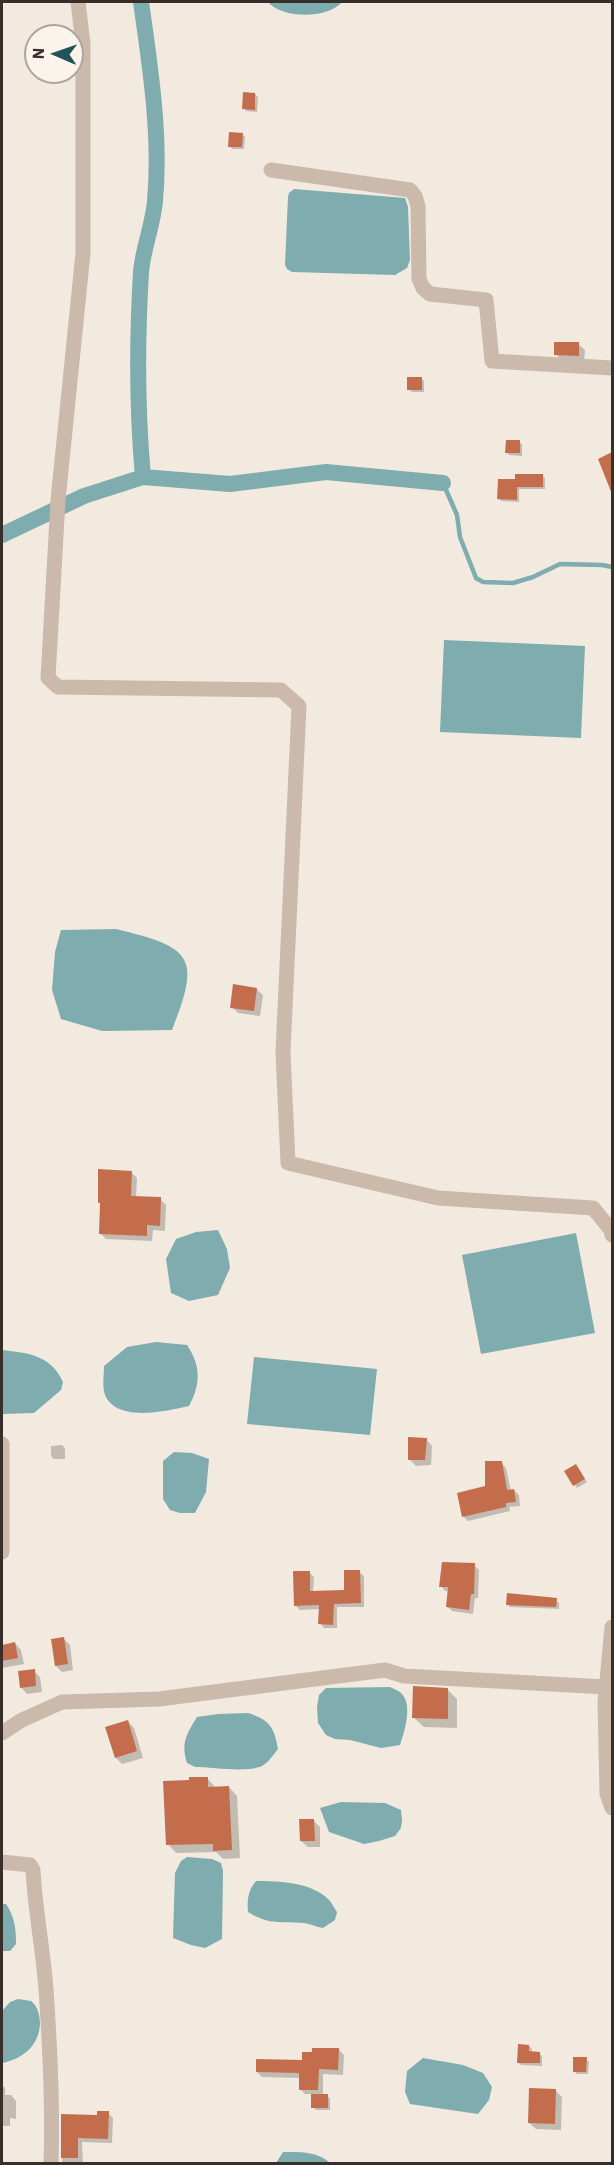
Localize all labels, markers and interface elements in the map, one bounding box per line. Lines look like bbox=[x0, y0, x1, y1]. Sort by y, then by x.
north arrow bbox=[24, 24, 84, 84]
text: N bbox=[28, 47, 48, 60]

